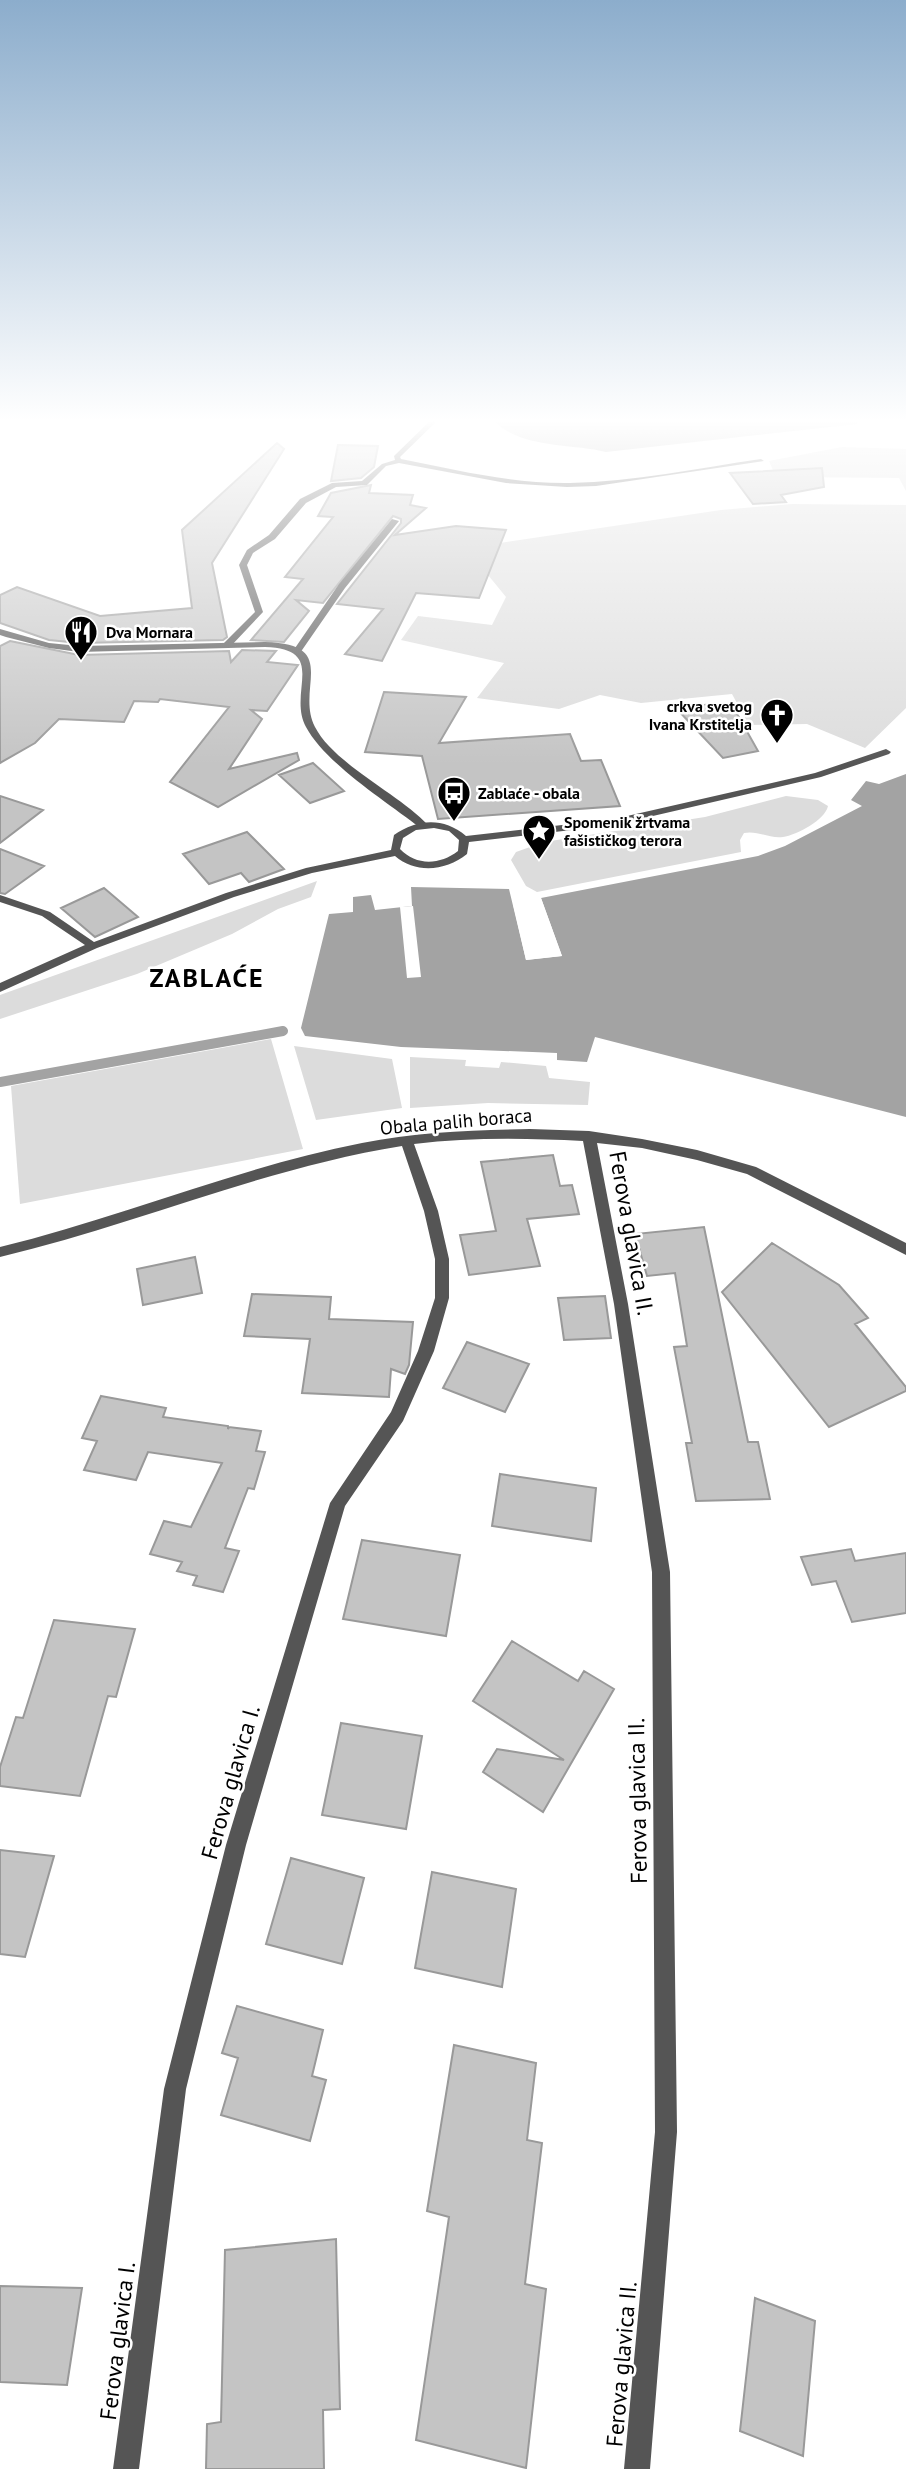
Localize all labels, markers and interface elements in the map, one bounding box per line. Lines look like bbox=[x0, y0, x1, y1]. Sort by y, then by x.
restaurant icon: Dva Mornara bbox=[62, 613, 100, 662]
place label: Dva Mornara bbox=[106, 622, 193, 642]
place label: crkva svetog Ivana Krstitelja bbox=[649, 696, 752, 734]
church icon: crkva svetog Ivana Krstitelja bbox=[758, 696, 796, 745]
bus stop icon: Zablaće - obala bbox=[435, 774, 473, 823]
place label: Zablaće - obala bbox=[478, 783, 580, 803]
place icon: Spomenik žrtvama fašističkog terora bbox=[520, 812, 558, 861]
place label: Spomenik žrtvama fašističkog terora bbox=[564, 812, 690, 850]
district label: ZABLAĆE bbox=[149, 961, 265, 994]
street label: Obala palih boraca bbox=[379, 1102, 533, 1140]
street label: Ferova glavica II. bbox=[603, 1149, 661, 1317]
street label: Ferova glavica I. bbox=[194, 1701, 266, 1863]
street label: Ferova glavica II. bbox=[621, 1718, 653, 1884]
street label: Ferova glavica I. bbox=[93, 2260, 141, 2422]
street label: Ferova glavica II. bbox=[599, 2280, 643, 2448]

